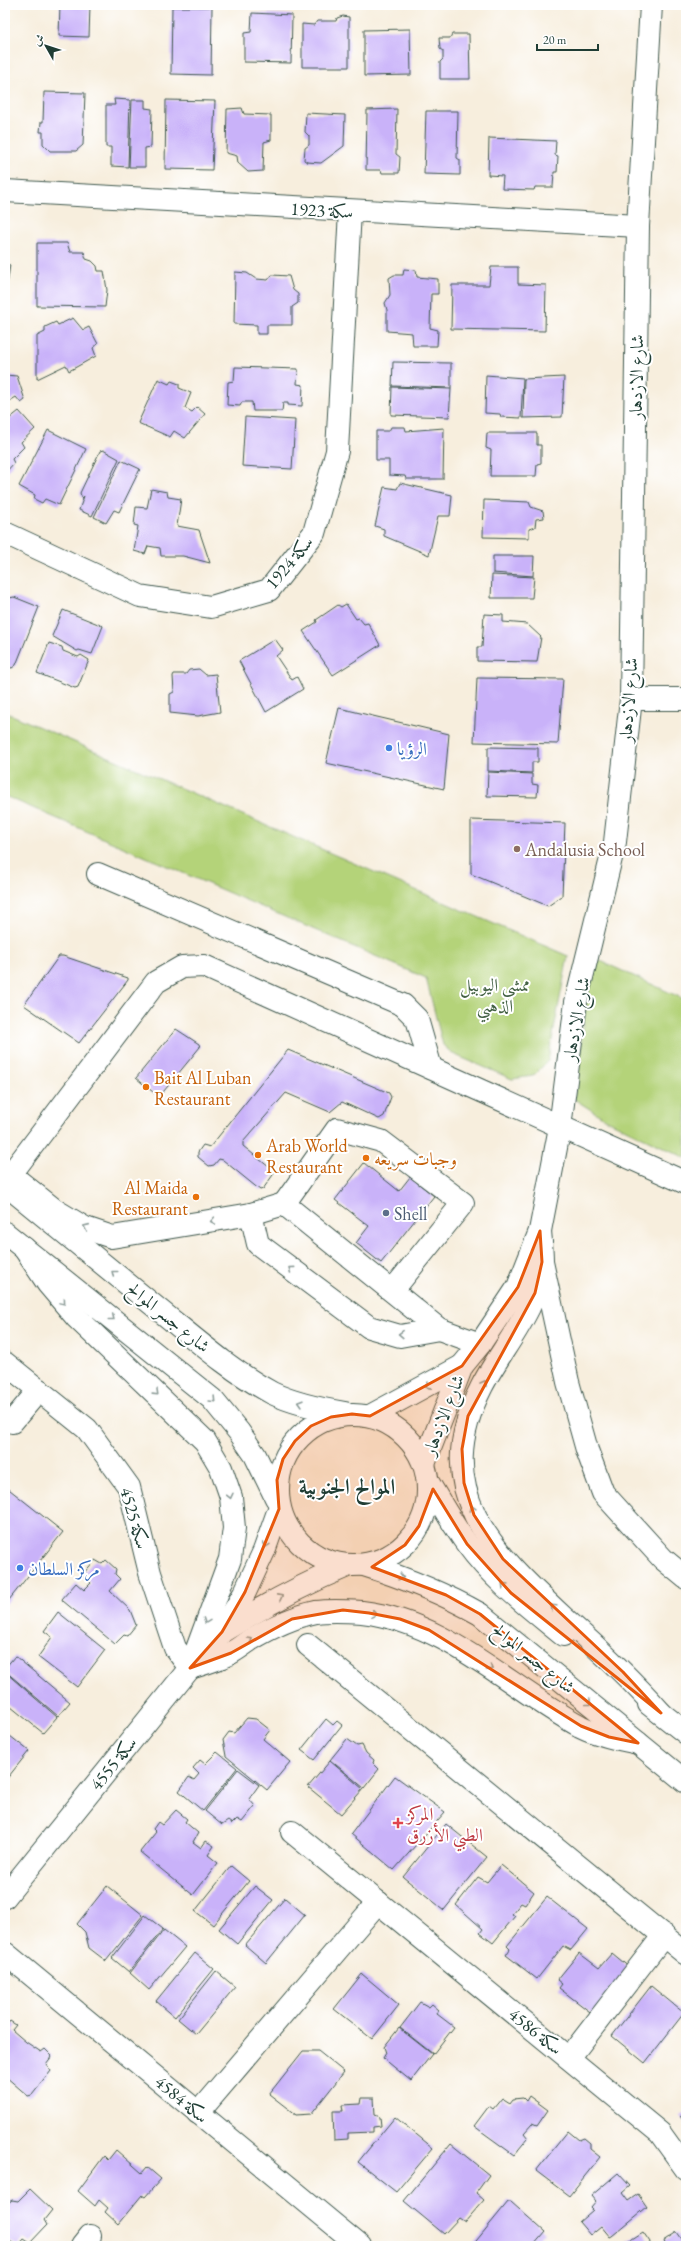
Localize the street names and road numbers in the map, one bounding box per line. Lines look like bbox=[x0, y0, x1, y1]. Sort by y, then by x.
street label: سكة 1923 bbox=[290, 197, 354, 223]
street label: شارع الازدهار bbox=[624, 334, 652, 422]
street label: سكة 1924 bbox=[260, 531, 318, 593]
street label: شارع الازدهار bbox=[613, 657, 646, 745]
street label: شارع الازدهار bbox=[557, 975, 599, 1066]
street label: شارع جسر الموالح bbox=[120, 1277, 215, 1361]
street label: شارع الازدهار bbox=[416, 1371, 473, 1462]
street label: سكة 4525 bbox=[115, 1485, 155, 1551]
street label: شارع جسر الموالح bbox=[485, 1618, 580, 1702]
street label: سكة 4555 bbox=[84, 1731, 142, 1795]
street label: سكة 4586 bbox=[504, 2002, 568, 2060]
street label: سكة 4584 bbox=[151, 2070, 213, 2128]

